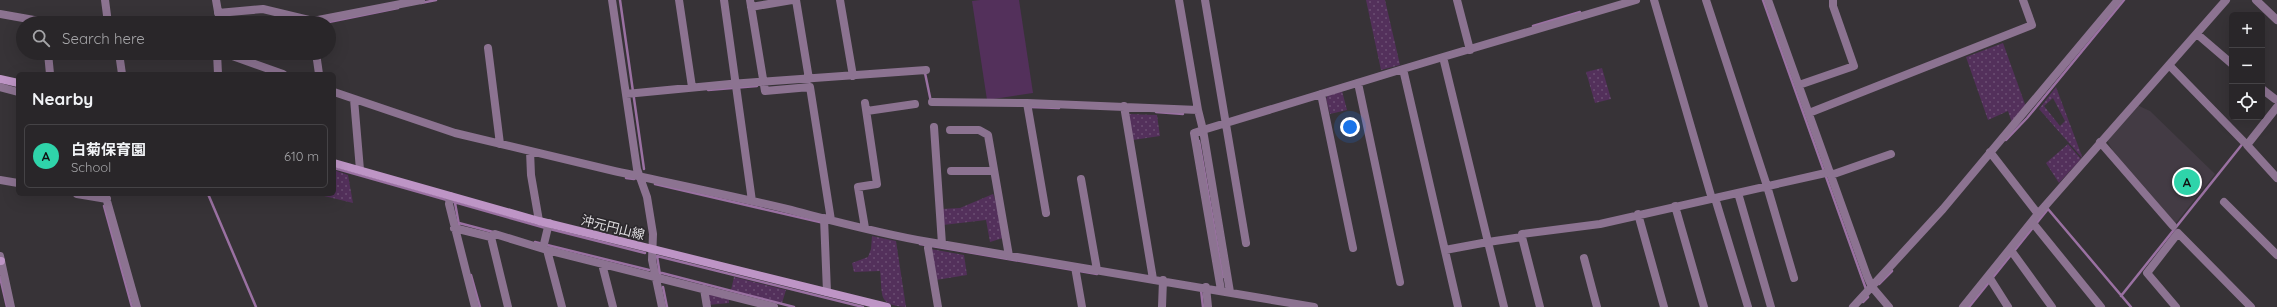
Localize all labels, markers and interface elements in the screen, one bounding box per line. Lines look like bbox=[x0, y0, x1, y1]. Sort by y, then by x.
map controls bbox=[2229, 12, 2265, 120]
button: + bbox=[2229, 12, 2265, 48]
search box bbox=[16, 16, 336, 60]
icon: search bbox=[30, 27, 52, 49]
text: Search here bbox=[62, 29, 145, 48]
button: − bbox=[2229, 48, 2265, 84]
button: locate bbox=[2229, 84, 2265, 120]
text: Nearby bbox=[32, 88, 93, 109]
your location bbox=[1340, 117, 1360, 137]
text: 白菊保育園 bbox=[71, 140, 146, 159]
text: A bbox=[42, 148, 50, 164]
text: 610 m bbox=[284, 148, 319, 164]
text: School bbox=[71, 159, 111, 175]
pin: A bbox=[2174, 167, 2200, 197]
street label: 沖元円山線 bbox=[580, 211, 646, 243]

